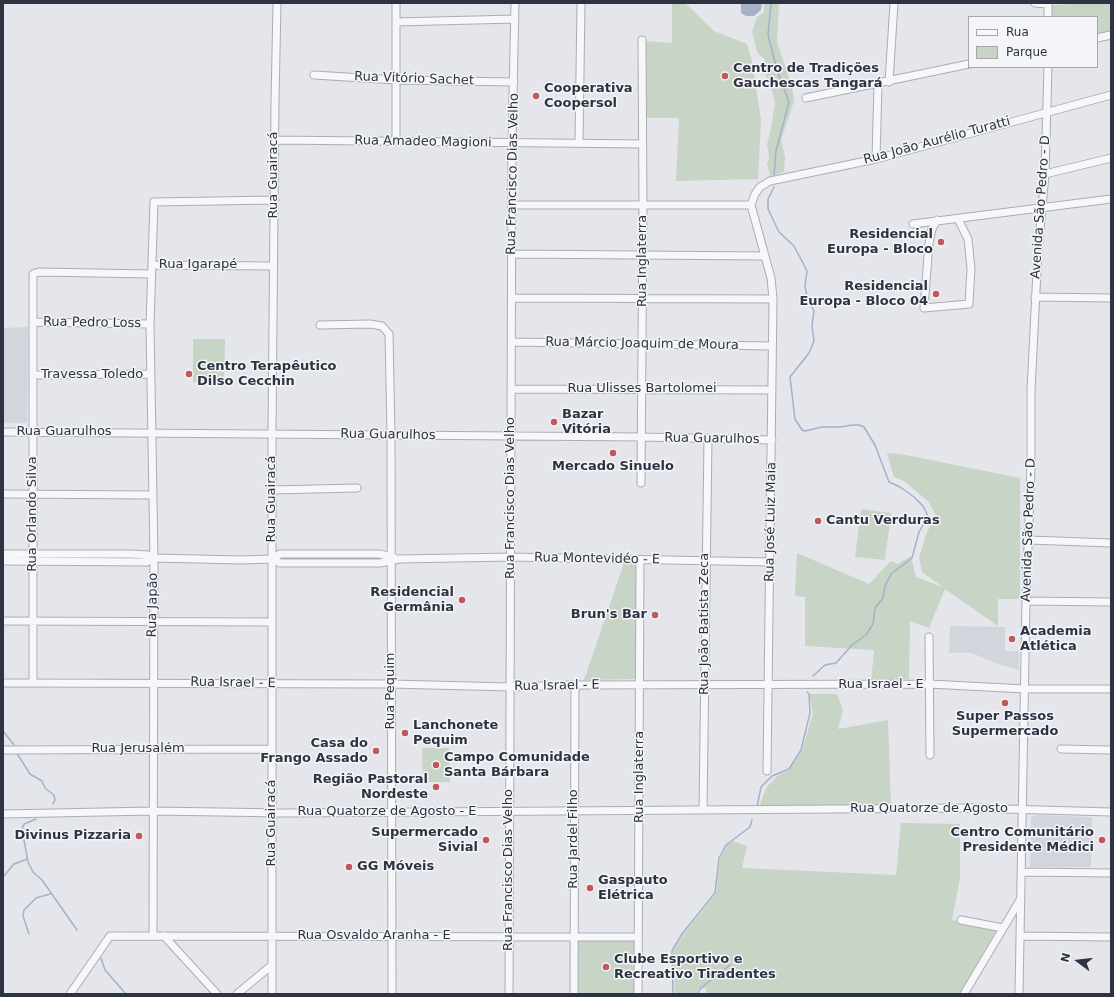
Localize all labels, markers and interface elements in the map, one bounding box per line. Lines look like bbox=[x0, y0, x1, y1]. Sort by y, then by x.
legend bbox=[968, 16, 1098, 68]
text: Rua bbox=[1006, 25, 1029, 39]
text: Parque bbox=[1006, 45, 1047, 59]
place label: Centro de Tradições Gauchescas Tangará bbox=[733, 61, 882, 92]
street label: Rua Vitório Sachet bbox=[354, 69, 474, 89]
marker: Centro de Tradições Gauchescas Tangará bbox=[720, 71, 730, 81]
place label: Cooperativa Coopersol bbox=[544, 81, 633, 112]
marker: Cooperativa Coopersol bbox=[531, 91, 541, 101]
street label: Rua Francisco Dias Velho bbox=[504, 93, 522, 255]
street label: Rua João Aurélio Turatti bbox=[862, 114, 1012, 168]
street label: Rua Guairacá bbox=[266, 131, 282, 219]
street label: Rua Amadeo Magioni bbox=[354, 133, 492, 151]
street label: Avenida São Pedro - D bbox=[1028, 135, 1054, 279]
street label: Rua Inglaterra bbox=[635, 215, 651, 307]
place label: Residencial Europa - Bloco bbox=[827, 227, 933, 258]
marker: Residencial Europa - Bloco bbox=[936, 237, 946, 247]
street label: Rua Igarapé bbox=[159, 257, 237, 273]
place label: Residencial Europa - Bloco 04 bbox=[799, 279, 928, 310]
marker: Residencial Europa - Bloco 04 bbox=[931, 289, 941, 299]
street label: Rua Pedro Loss bbox=[43, 314, 141, 332]
street label: Rua Márcio Joaquim de Moura bbox=[545, 335, 739, 353]
place label: Centro Terapêutico Dilso Cecchin bbox=[197, 359, 337, 390]
street label: Travessa Toledo bbox=[41, 367, 143, 383]
marker: Centro Terapêutico Dilso Cecchin bbox=[184, 369, 194, 379]
street label: Rua Ulisses Bartolomei bbox=[567, 381, 717, 397]
place label: Bazar Vitória bbox=[562, 407, 611, 438]
street label: Rua Francisco Dias Velho bbox=[503, 417, 519, 579]
marker: Bazar Vitória bbox=[549, 417, 559, 427]
street label: Rua Guarulhos bbox=[16, 424, 112, 440]
street label: Rua Guarulhos bbox=[340, 426, 436, 444]
street label: Rua Guarulhos bbox=[664, 430, 760, 448]
marker: Mercado Sinuelo bbox=[608, 448, 618, 458]
street label: Rua Guairacá bbox=[264, 455, 280, 543]
street label: Rua Orlando Silva bbox=[25, 456, 41, 572]
street label: Avenida São Pedro - D bbox=[1019, 458, 1039, 602]
place label: Mercado Sinuelo bbox=[552, 459, 674, 475]
street label: Rua José Luiz Maia bbox=[762, 462, 780, 582]
place label: Cantu Verduras bbox=[826, 513, 940, 529]
marker: Cantu Verduras bbox=[813, 516, 823, 526]
street label: Rua Montevidéo - E bbox=[534, 550, 660, 568]
street label: Rua João Batista Zeca bbox=[697, 553, 713, 695]
street label: Rua Japão bbox=[145, 572, 161, 638]
place label: Residencial Germânia bbox=[370, 585, 454, 616]
marker: Residencial Germânia bbox=[457, 595, 467, 605]
place label: Brun's Bar bbox=[571, 607, 647, 623]
marker: Brun's Bar bbox=[650, 610, 660, 620]
place label: Academia Atlética bbox=[1020, 624, 1091, 655]
marker: Academia Atlética bbox=[1007, 634, 1017, 644]
street label: Rua Pequim bbox=[383, 653, 399, 729]
street label: Rua Israel - E bbox=[190, 674, 276, 692]
street label: Rua Israel - E bbox=[514, 677, 600, 695]
street label: Rua Israel - E bbox=[838, 677, 924, 693]
marker: Super Passos Supermercado bbox=[1000, 698, 1010, 708]
place label: Super Passos Supermercado bbox=[952, 709, 1058, 740]
place label: Lanchonete Pequim bbox=[413, 718, 498, 749]
marker: Lanchonete Pequim bbox=[400, 728, 410, 738]
street label: Rua Inglaterra bbox=[632, 731, 648, 823]
place label: Casa do Frango Assado bbox=[260, 736, 368, 767]
street label: Rua Jerusalém bbox=[91, 741, 185, 757]
marker: Casa do Frango Assado bbox=[371, 746, 381, 756]
place label: Campo Comunidade Santa Bárbara bbox=[444, 750, 590, 781]
marker: Campo Comunidade Santa Bárbara bbox=[431, 760, 441, 770]
place label: Região Pastoral Nordeste bbox=[313, 772, 428, 803]
street label: Rua Guairacá bbox=[264, 779, 280, 867]
marker: Região Pastoral Nordeste bbox=[431, 782, 441, 792]
street label: Rua Francisco Dias Velho bbox=[501, 789, 517, 951]
street label: Rua Jardel Filho bbox=[566, 789, 582, 889]
street label: Rua Quatorze de Agosto bbox=[850, 801, 1008, 817]
street label: Rua Quatorze de Agosto - E bbox=[297, 804, 477, 820]
place label: Supermercado Sivial bbox=[371, 825, 478, 856]
place label: Centro Comunitário Presidente Médici bbox=[951, 825, 1094, 856]
place label: Divinus Pizzaria bbox=[15, 828, 131, 844]
marker: Divinus Pizzaria bbox=[134, 831, 144, 841]
marker: Supermercado Sivial bbox=[481, 835, 491, 845]
marker: Centro Comunitário Presidente Médici bbox=[1097, 835, 1107, 845]
place label: GG Móveis bbox=[357, 859, 434, 875]
marker: GG Móveis bbox=[344, 862, 354, 872]
place label: Gaspauto Elétrica bbox=[598, 873, 668, 904]
marker: Gaspauto Elétrica bbox=[585, 883, 595, 893]
street label: Rua Osvaldo Aranha - E bbox=[297, 928, 451, 944]
north arrow bbox=[1058, 941, 1098, 981]
place label: Clube Esportivo e Recreativo Tiradentes bbox=[614, 952, 776, 983]
text: N bbox=[1058, 952, 1073, 964]
marker: Clube Esportivo e Recreativo Tiradentes bbox=[601, 962, 611, 972]

